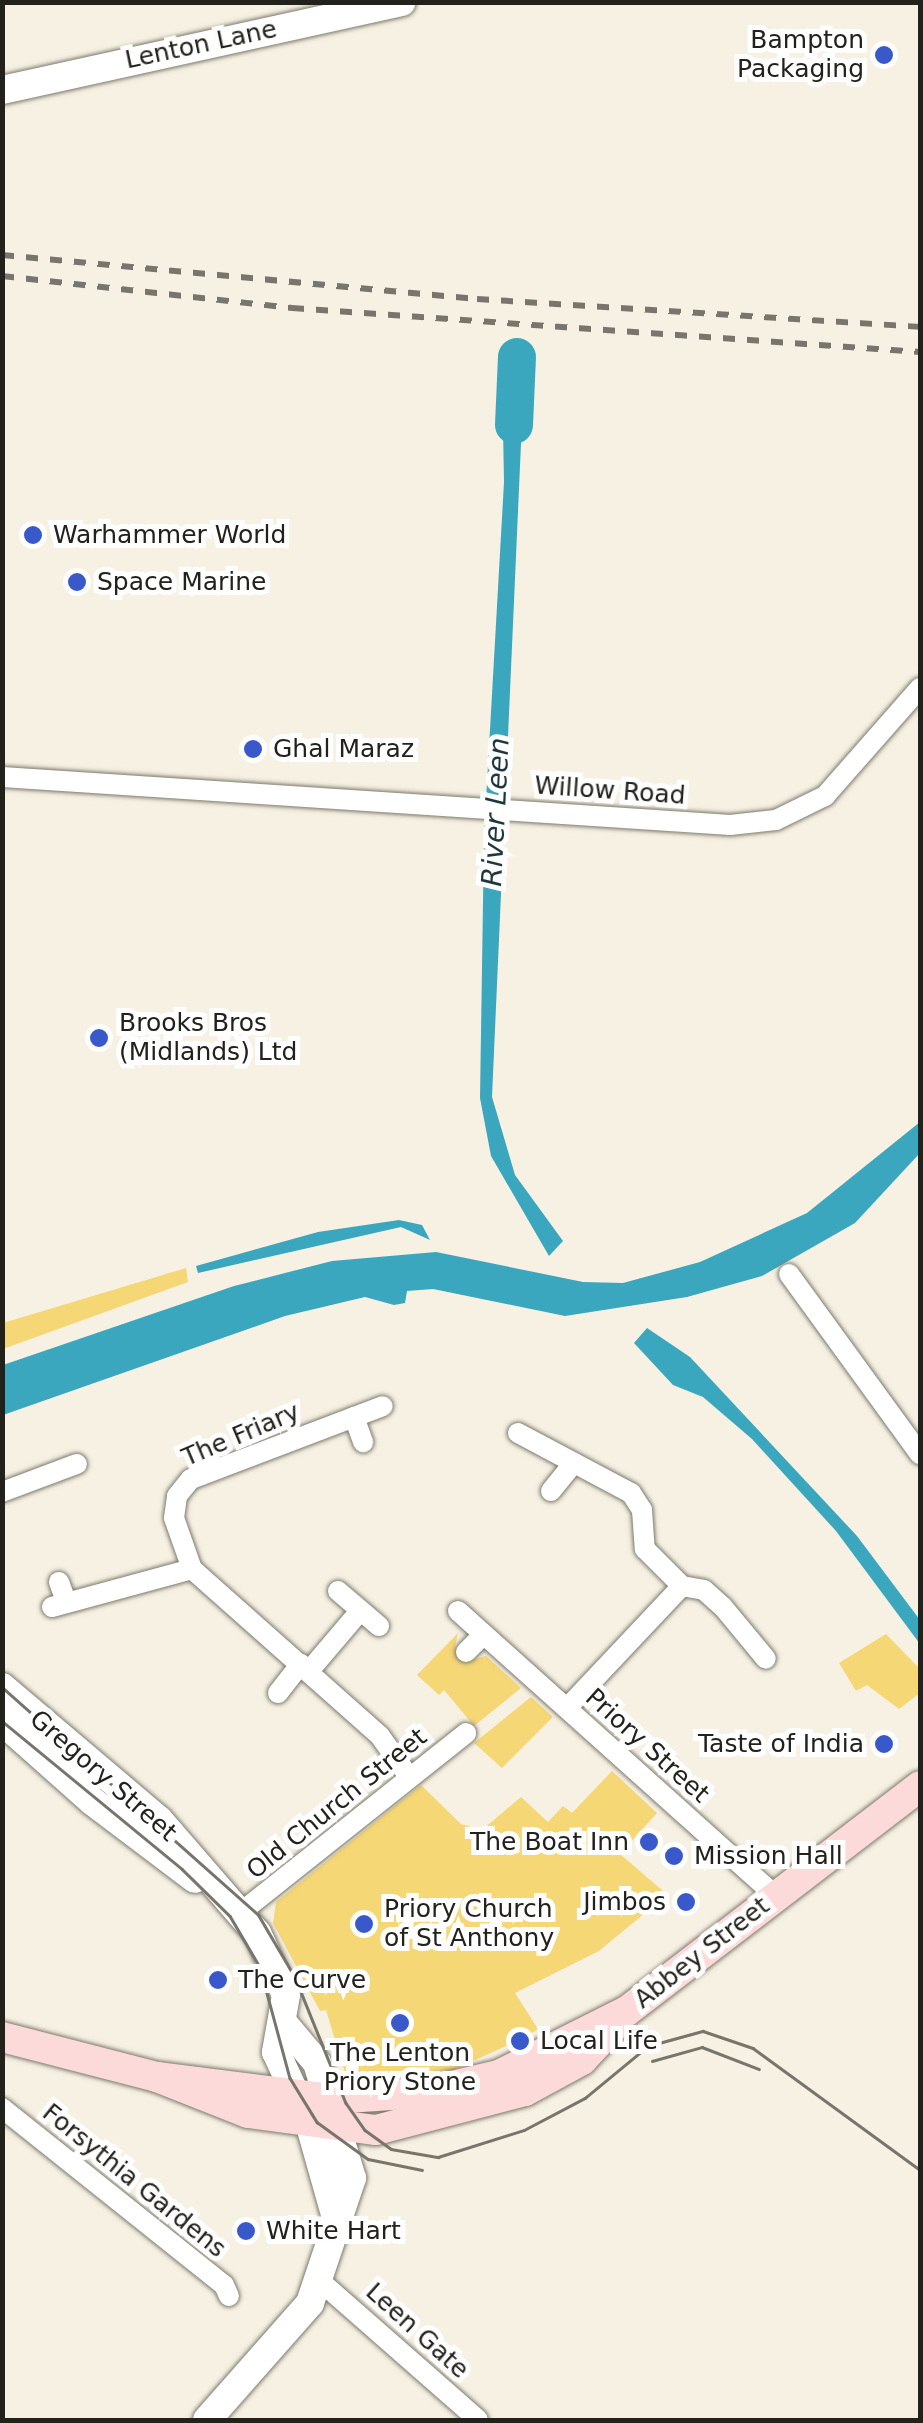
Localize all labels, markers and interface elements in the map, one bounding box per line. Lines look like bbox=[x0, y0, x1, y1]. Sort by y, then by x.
street label: Lenton Lane bbox=[123, 14, 279, 76]
place label: Bampton Packaging bbox=[737, 26, 864, 85]
marker: Bampton Packaging bbox=[873, 44, 895, 66]
place label: Warhammer World bbox=[53, 520, 286, 550]
marker: Warhammer World bbox=[22, 524, 44, 546]
place label: Space Marine bbox=[97, 567, 266, 597]
marker: Space Marine bbox=[66, 571, 88, 593]
place label: Ghal Maraz bbox=[273, 734, 414, 764]
water label: River Leen bbox=[475, 737, 517, 887]
marker: Ghal Maraz bbox=[242, 738, 264, 760]
street label: Willow Road bbox=[533, 771, 687, 811]
place label: Brooks Bros (Midlands) Ltd bbox=[119, 1009, 297, 1068]
marker: Brooks Bros (Midlands) Ltd bbox=[88, 1027, 110, 1049]
street label: The Friary bbox=[178, 1397, 304, 1473]
street label: Priory Street bbox=[579, 1683, 715, 1809]
street label: Gregory Street bbox=[23, 1704, 183, 1848]
street label: Old Church Street bbox=[241, 1722, 433, 1886]
place label: Taste of India bbox=[698, 1729, 864, 1759]
marker: Taste of India bbox=[873, 1733, 895, 1755]
place label: The Boat Inn bbox=[470, 1827, 629, 1857]
marker: The Boat Inn bbox=[638, 1831, 660, 1853]
place label: Mission Hall bbox=[694, 1841, 843, 1871]
marker: Mission Hall bbox=[663, 1845, 685, 1867]
place label: Jimbos bbox=[583, 1887, 666, 1917]
street label: Abbey Street bbox=[629, 1891, 775, 2015]
marker: Jimbos bbox=[675, 1891, 697, 1913]
place label: Priory Church of St Anthony bbox=[384, 1895, 554, 1954]
marker: Priory Church of St Anthony bbox=[353, 1913, 375, 1935]
place label: The Curve bbox=[238, 1965, 366, 1995]
marker: The Curve bbox=[207, 1969, 229, 1991]
marker: The Lenton Priory Stone bbox=[389, 2012, 411, 2034]
place label: Local Life bbox=[540, 2026, 658, 2056]
marker: Local Life bbox=[509, 2030, 531, 2052]
place label: The Lenton Priory Stone bbox=[324, 2039, 476, 2098]
street label: Forsythia Gardens bbox=[36, 2098, 232, 2264]
place label: White Hart bbox=[266, 2216, 401, 2246]
marker: White Hart bbox=[235, 2220, 257, 2242]
street label: Leen Gate bbox=[359, 2277, 475, 2385]

